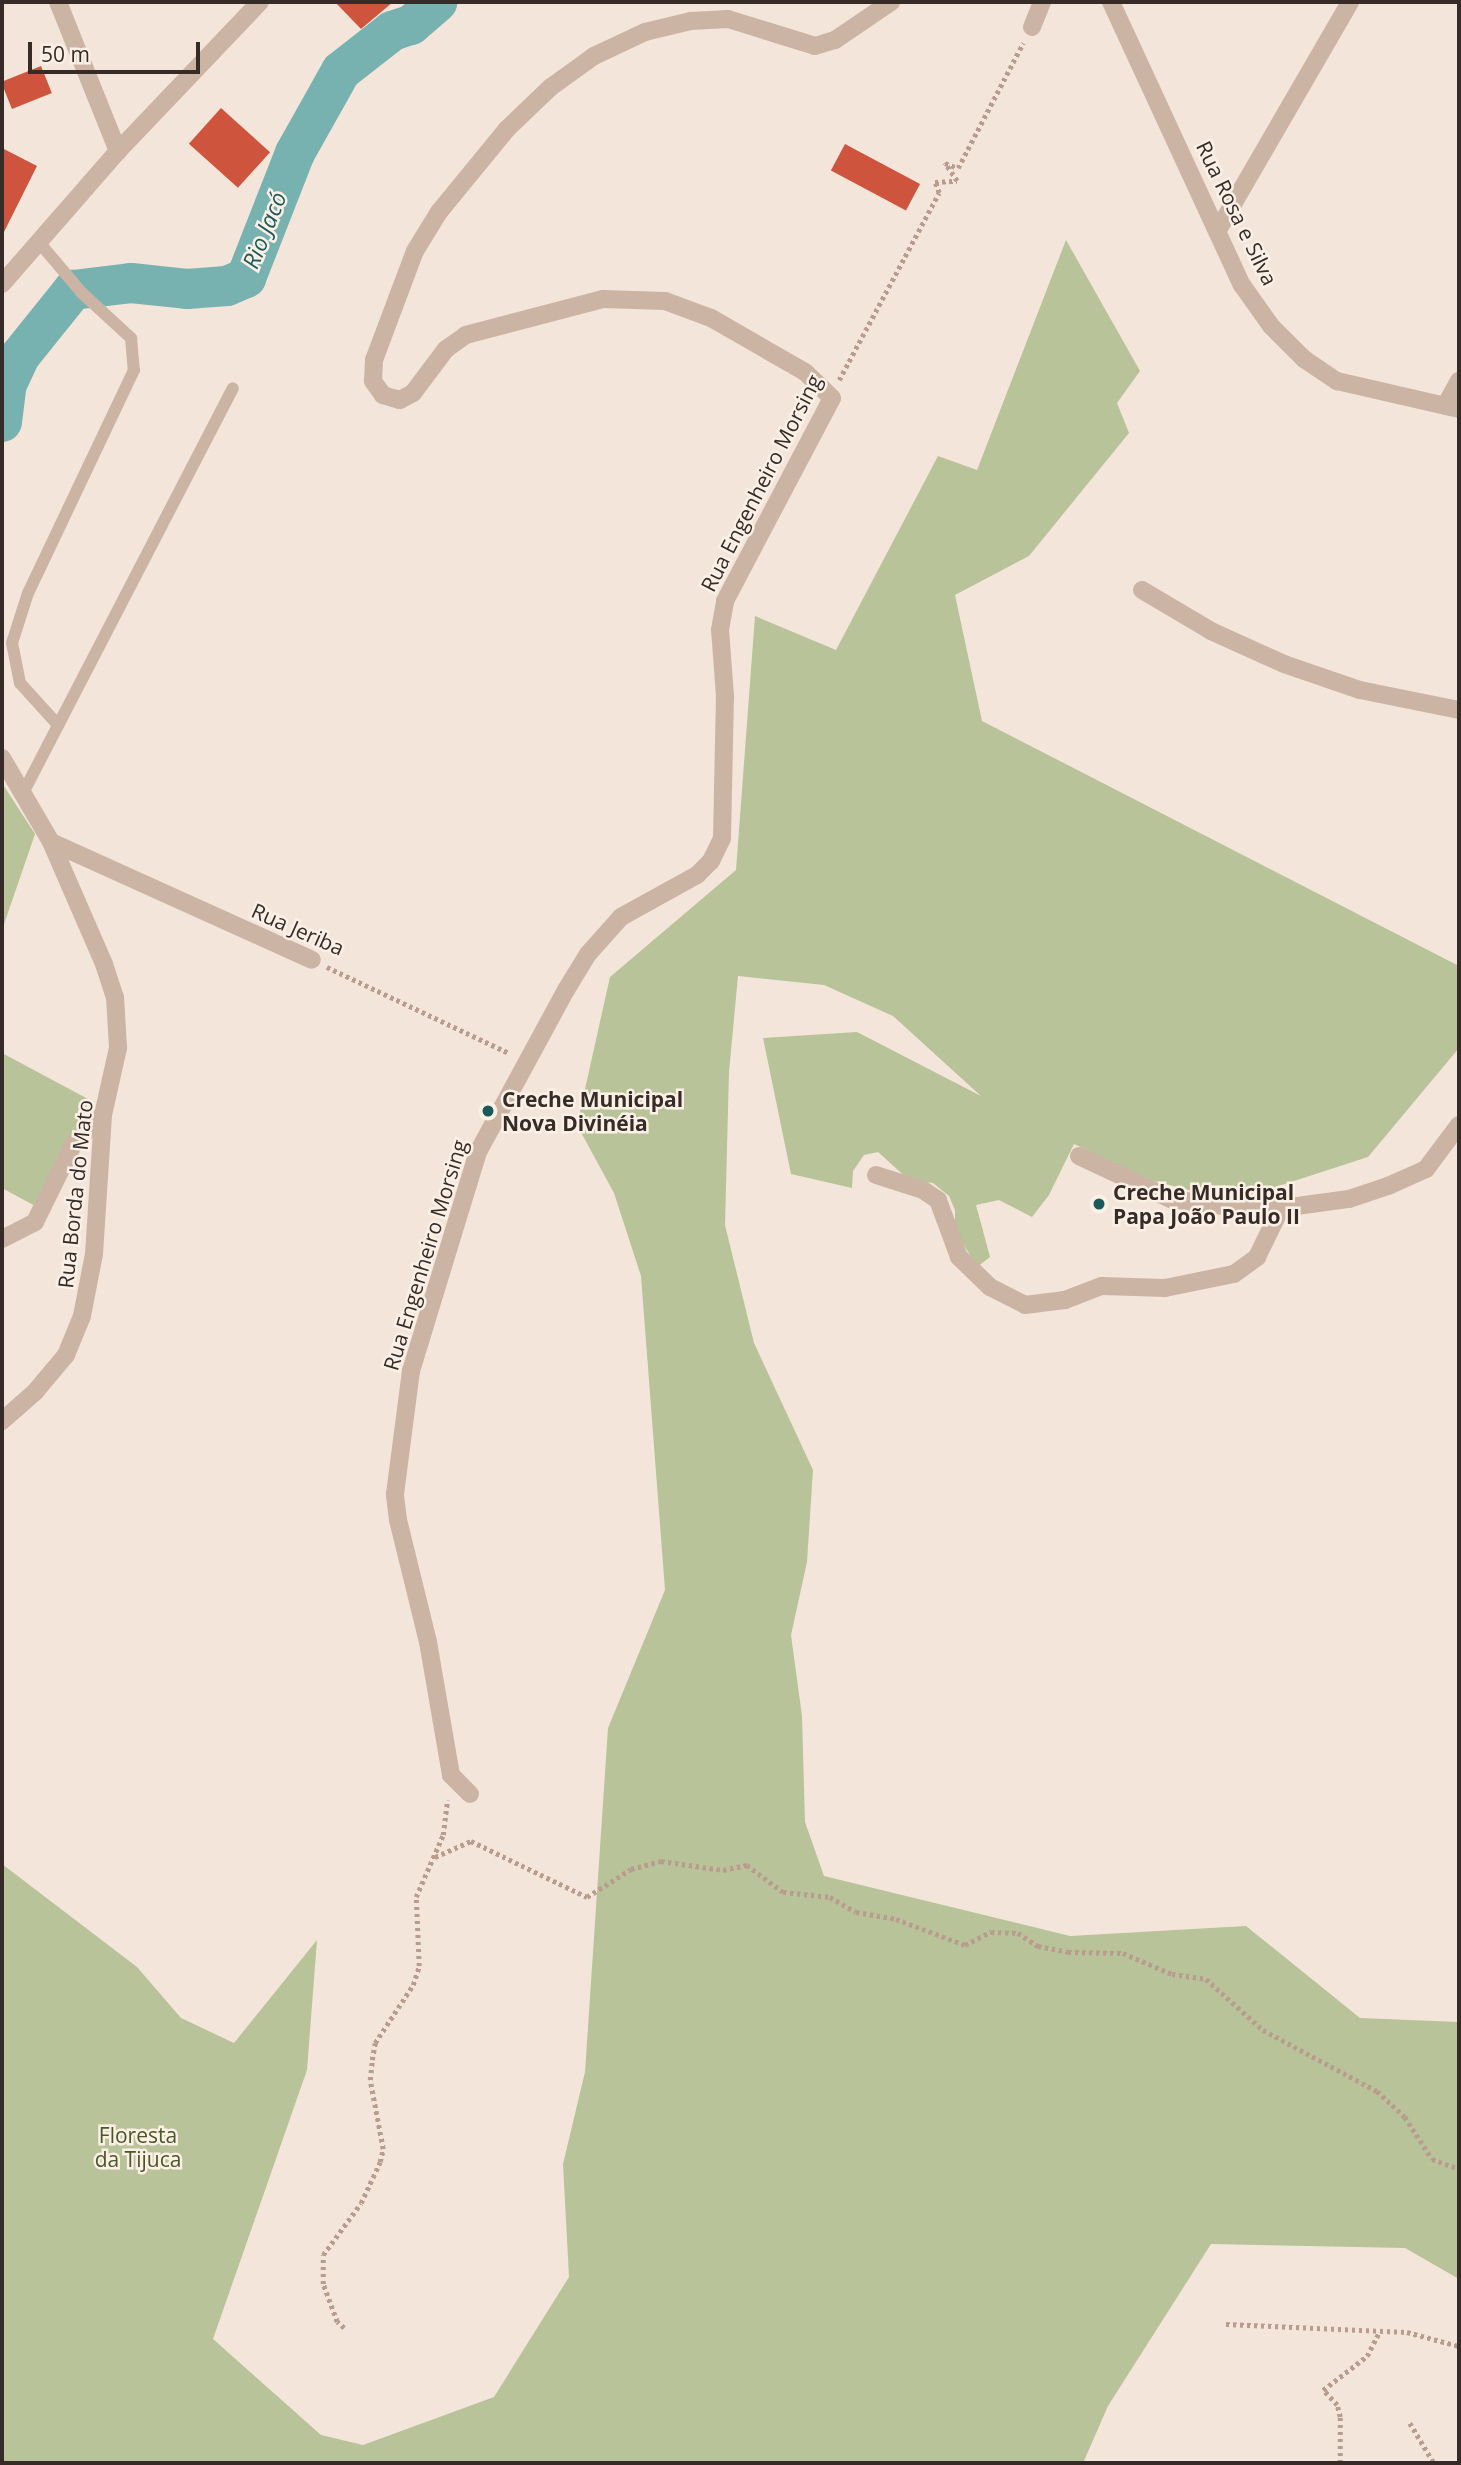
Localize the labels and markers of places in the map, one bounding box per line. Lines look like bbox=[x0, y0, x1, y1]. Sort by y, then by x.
place label: Creche Municipal Nova Divinéia bbox=[502, 1086, 683, 1136]
marker: Creche Municipal Nova Divinéia bbox=[480, 1103, 496, 1119]
place label: Creche Municipal Papa João Paulo II bbox=[1113, 1179, 1300, 1229]
marker: Creche Municipal Papa João Paulo II bbox=[1091, 1196, 1107, 1212]

